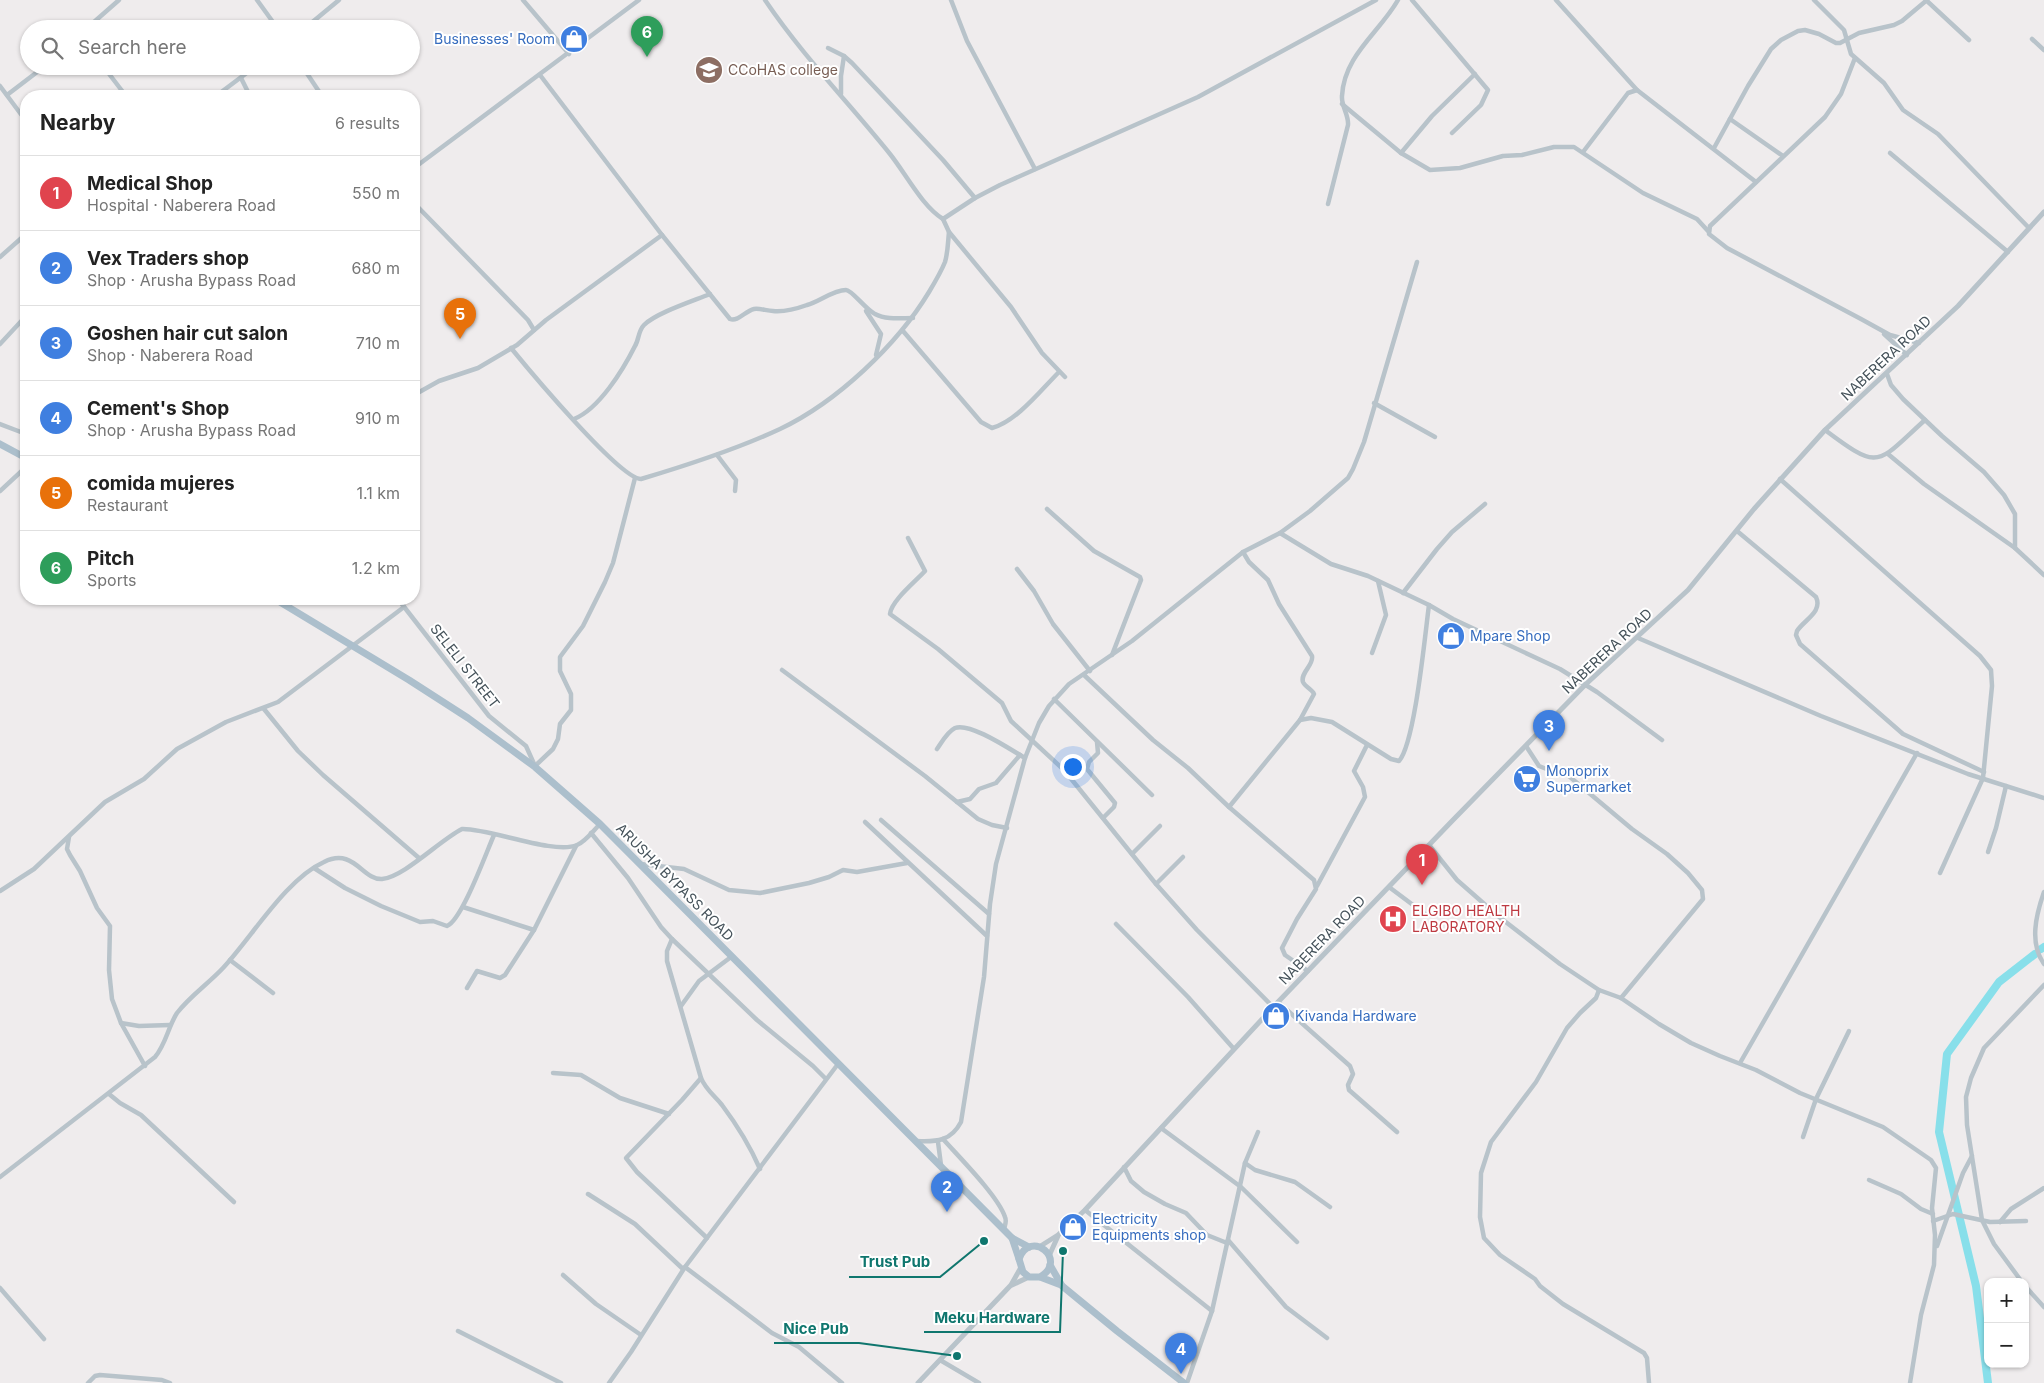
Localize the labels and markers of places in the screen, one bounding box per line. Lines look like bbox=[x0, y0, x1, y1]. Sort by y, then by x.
pin: 6 bbox=[631, 16, 663, 57]
shop icon: Businesses' Room bbox=[559, 24, 589, 54]
place label: Businesses' Room bbox=[434, 30, 555, 47]
school or university icon: CCoHAS college bbox=[694, 55, 724, 85]
place label: CCoHAS college bbox=[728, 61, 838, 78]
pin: 5 bbox=[444, 298, 476, 339]
shop icon: Mpare Shop bbox=[1436, 621, 1466, 651]
place label: Mpare Shop bbox=[1470, 627, 1551, 644]
pin: 3 bbox=[1533, 710, 1565, 751]
place label: Monoprix Supermarket bbox=[1546, 762, 1632, 795]
supermarket icon: Monoprix Supermarket bbox=[1512, 764, 1542, 794]
pin: 1 bbox=[1406, 844, 1438, 885]
place label: ELGIBO HEALTH LABORATORY bbox=[1412, 902, 1520, 935]
hospital icon: ELGIBO HEALTH LABORATORY bbox=[1378, 904, 1408, 934]
shop icon: Kivanda Hardware bbox=[1261, 1001, 1291, 1031]
place label: Kivanda Hardware bbox=[1295, 1007, 1417, 1024]
pin: 2 bbox=[931, 1171, 963, 1212]
place label: Electricity Equipments shop bbox=[1092, 1210, 1206, 1243]
shop icon: Electricity Equipments shop bbox=[1058, 1212, 1088, 1242]
callout: Trust Pub bbox=[849, 1247, 940, 1277]
callout: Meku Hardware bbox=[924, 1302, 1060, 1332]
callout: Nice Pub bbox=[774, 1313, 859, 1343]
pin: 4 bbox=[1165, 1333, 1197, 1374]

